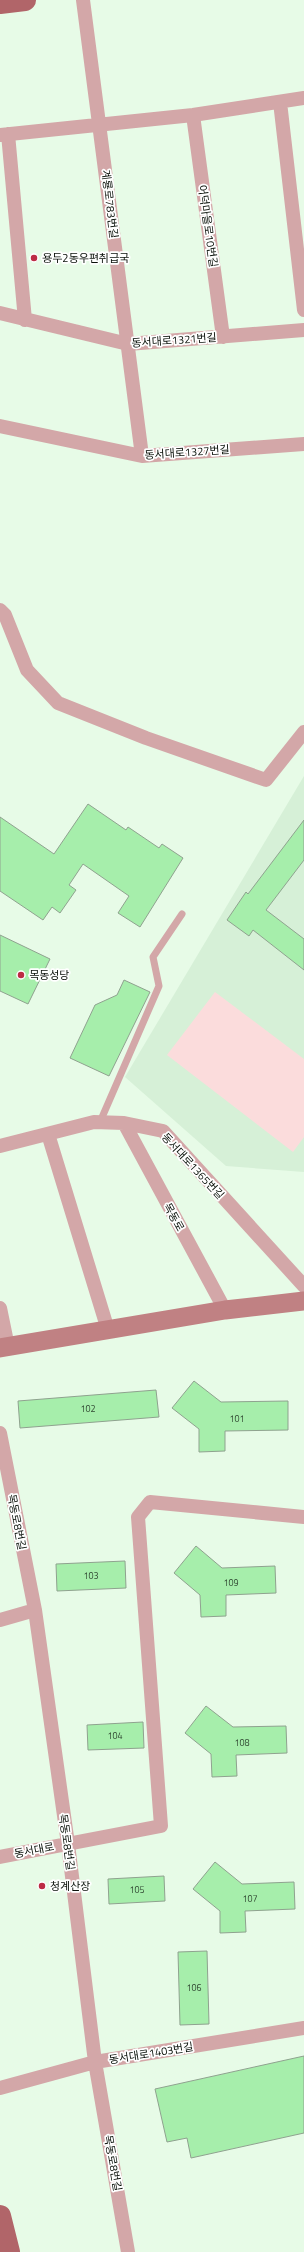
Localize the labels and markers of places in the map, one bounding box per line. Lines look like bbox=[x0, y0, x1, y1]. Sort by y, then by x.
place label: 용두2동우편취급국 bbox=[42, 250, 129, 266]
marker: 용두2동우편취급국 bbox=[29, 253, 39, 263]
place label: 목동성당 bbox=[29, 967, 69, 983]
marker: 목동성당 bbox=[16, 970, 26, 980]
place label: 청계산장 bbox=[50, 1878, 90, 1894]
marker: 청계산장 bbox=[37, 1881, 47, 1891]

